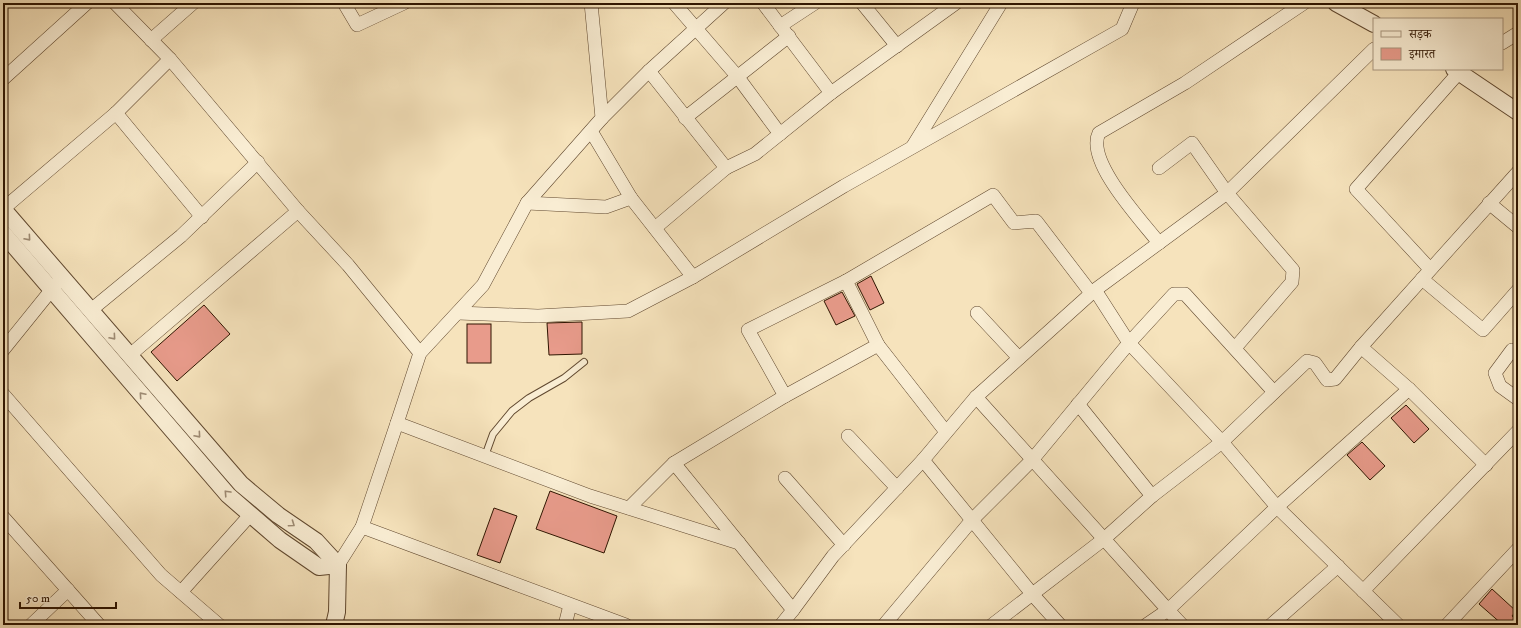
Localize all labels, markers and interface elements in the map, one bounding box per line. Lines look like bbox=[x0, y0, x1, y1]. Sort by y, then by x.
legend bbox=[1373, 18, 1503, 70]
text: सड़क bbox=[1408, 27, 1433, 42]
text: इमारत bbox=[1408, 47, 1436, 62]
one-way arrow bbox=[24, 233, 31, 241]
one-way arrow bbox=[109, 332, 116, 339]
one-way arrow bbox=[140, 392, 147, 399]
one-way arrow bbox=[194, 430, 201, 438]
one-way arrow bbox=[224, 490, 232, 498]
one-way arrow bbox=[288, 519, 295, 527]
scale bar bbox=[20, 584, 116, 610]
text: 50 m bbox=[26, 591, 50, 606]

